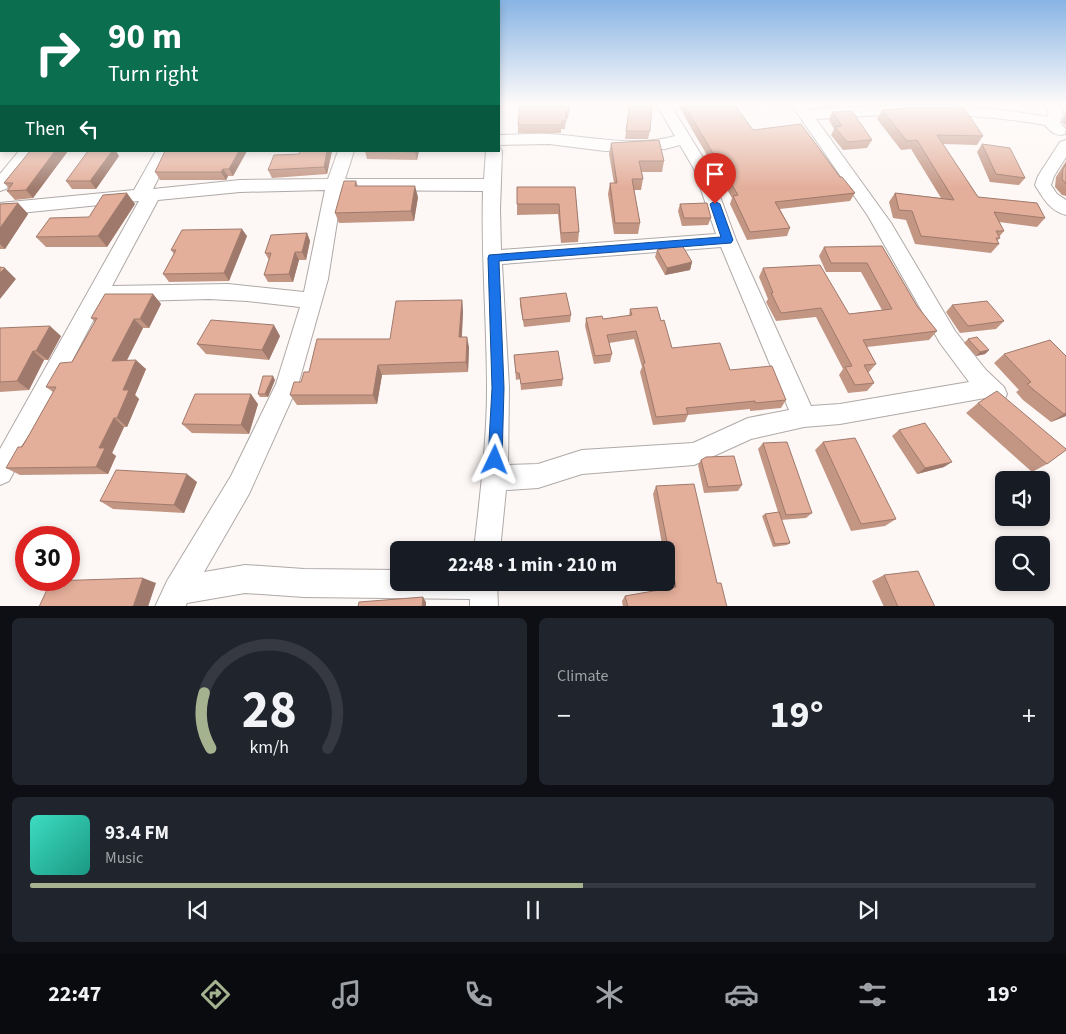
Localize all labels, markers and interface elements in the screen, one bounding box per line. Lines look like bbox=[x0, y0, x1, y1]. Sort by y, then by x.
text: 90 m bbox=[108, 12, 182, 62]
icon: right bbox=[25, 20, 90, 85]
text: Turn right bbox=[108, 58, 198, 90]
icon: left bbox=[75, 115, 103, 143]
text: Then bbox=[25, 116, 65, 143]
pin bbox=[694, 153, 736, 204]
icon: arrive bbox=[701, 160, 729, 188]
position arrow bbox=[468, 433, 520, 485]
map controls bbox=[995, 471, 1050, 591]
button: sound bbox=[995, 471, 1050, 526]
speed limit sign: 30 bbox=[15, 526, 80, 591]
button: search bbox=[995, 536, 1050, 591]
text: 22:48 · 1 min · 210 m bbox=[448, 552, 617, 579]
text: Climate bbox=[557, 665, 608, 687]
text: 28 bbox=[242, 674, 297, 748]
text: 19° bbox=[770, 688, 824, 742]
text: − bbox=[557, 696, 571, 736]
text: + bbox=[1022, 696, 1036, 736]
text: km/h bbox=[250, 735, 289, 760]
text: 93.4 FM bbox=[105, 820, 169, 847]
text: Music bbox=[105, 847, 143, 869]
icon: previous bbox=[184, 896, 212, 924]
icon: pause bbox=[519, 896, 547, 924]
icon: next bbox=[854, 896, 882, 924]
icon: directions bbox=[198, 977, 233, 1012]
icon: music bbox=[329, 977, 364, 1012]
icon: phone bbox=[461, 977, 496, 1012]
icon: climate bbox=[592, 977, 627, 1012]
icon: car bbox=[724, 977, 759, 1012]
icon: filters bbox=[855, 977, 890, 1012]
text: 22:47 bbox=[48, 978, 101, 1010]
text: 19° bbox=[986, 978, 1018, 1010]

